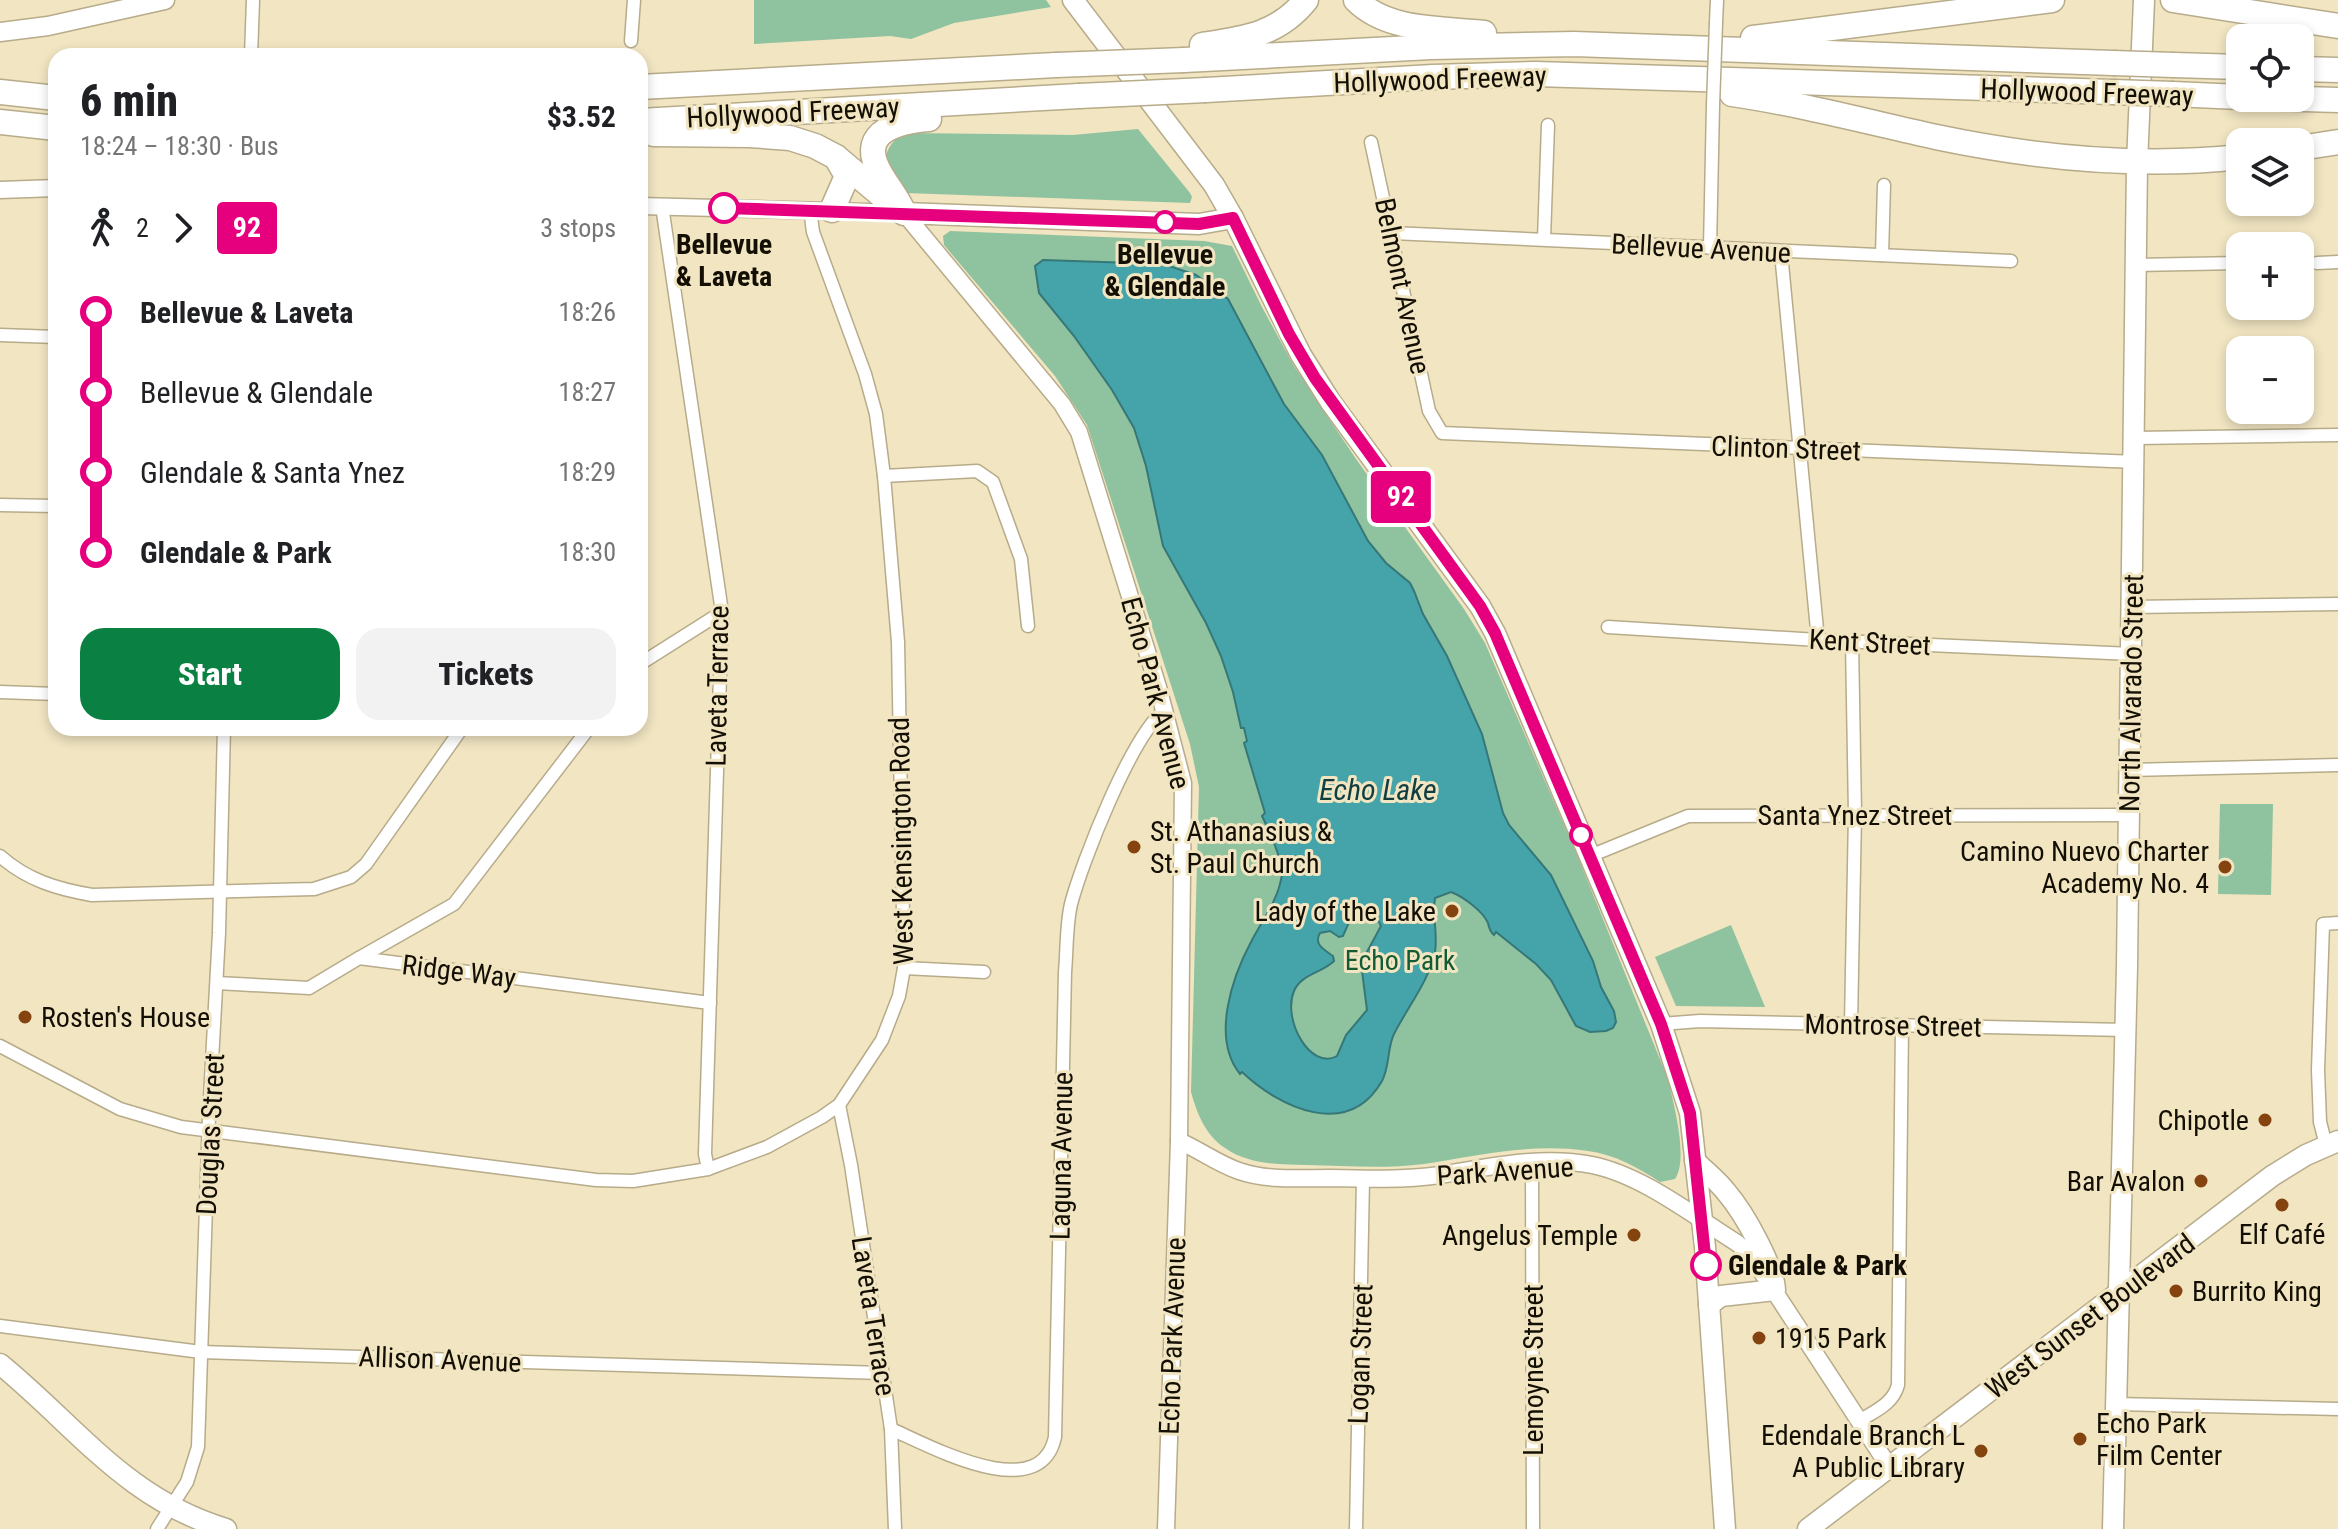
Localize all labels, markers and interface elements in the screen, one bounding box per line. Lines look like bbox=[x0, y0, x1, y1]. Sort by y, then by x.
map controls bbox=[2226, 24, 2314, 424]
button: locate bbox=[2226, 24, 2314, 112]
street label: Hollywood Freeway bbox=[1333, 59, 1547, 100]
street label: Hollywood Freeway bbox=[1980, 72, 2194, 113]
text: 6 min bbox=[80, 75, 178, 127]
street label: Hollywood Freeway bbox=[686, 90, 901, 135]
text: $3.52 bbox=[547, 99, 616, 134]
button: layers bbox=[2226, 128, 2314, 216]
text: 18:24 – 18:30 · Bus bbox=[80, 131, 279, 161]
marker: Bellevue & Laveta bbox=[709, 193, 739, 223]
street label: Belmont Avenue bbox=[1368, 195, 1437, 377]
icon: walk bbox=[80, 206, 124, 250]
icon: forward bbox=[161, 206, 205, 250]
text: 92 bbox=[233, 211, 261, 244]
marker: Bellevue & Glendale bbox=[1154, 211, 1176, 233]
text: 2 bbox=[136, 213, 149, 243]
text: 3 stops bbox=[540, 213, 616, 243]
street label: Bellevue Avenue bbox=[1610, 227, 1792, 270]
place label: Bellevue & Laveta bbox=[676, 228, 772, 293]
button: + bbox=[2226, 232, 2314, 320]
place label: Bellevue & Glendale bbox=[1105, 238, 1225, 303]
text: Bellevue & Laveta bbox=[140, 295, 353, 330]
text: 18:26 bbox=[559, 297, 616, 327]
button: − bbox=[2226, 336, 2314, 424]
text: Bellevue & Glendale bbox=[140, 375, 373, 410]
text: 18:27 bbox=[559, 377, 616, 407]
street label: Clinton Street bbox=[1710, 429, 1861, 468]
text: Glendale & Santa Ynez bbox=[140, 455, 405, 490]
text: 18:29 bbox=[559, 457, 616, 487]
line badge: 92 bbox=[1365, 471, 1437, 523]
text: 92 bbox=[1387, 480, 1415, 513]
text: Glendale & Park bbox=[140, 535, 332, 570]
text: 18:30 bbox=[559, 537, 616, 567]
street label: North Alvarado Street bbox=[2113, 574, 2150, 812]
street label: Echo Park Avenue bbox=[1114, 593, 1197, 793]
street label: Laveta Terrace bbox=[700, 605, 735, 767]
street label: Kent Street bbox=[1808, 623, 1932, 662]
button: Start bbox=[80, 628, 340, 720]
button: Tickets bbox=[356, 628, 616, 720]
street label: West Kensington Road bbox=[883, 717, 920, 965]
water label: Echo Lake bbox=[1319, 772, 1437, 807]
street label: Santa Ynez Street bbox=[1758, 799, 1952, 832]
place label: St. Athanasius & St. Paul Church bbox=[1150, 815, 1332, 880]
unlabelled marker bbox=[1570, 824, 1592, 846]
place label: Camino Nuevo Charter Academy No. 4 bbox=[1960, 835, 2209, 900]
marker: St. Athanasius & St. Paul Church bbox=[1125, 838, 1143, 856]
marker: Camino Nuevo Charter Academy No. 4 bbox=[2216, 858, 2234, 876]
place label: Lady of the Lake bbox=[1254, 895, 1436, 928]
marker: Lady of the Lake bbox=[1443, 902, 1461, 920]
park label: Echo Park bbox=[1345, 944, 1456, 977]
street label: Ridge Way bbox=[400, 948, 518, 995]
place label: Rosten's House bbox=[41, 1001, 210, 1034]
street label: Montrose Street bbox=[1804, 1007, 1982, 1044]
marker: Rosten's House bbox=[16, 1008, 34, 1026]
street label: Douglas Street bbox=[190, 1052, 231, 1216]
street label: Laguna Avenue bbox=[1044, 1072, 1079, 1240]
place label: Chipotle bbox=[2157, 1104, 2249, 1137]
marker: Chipotle bbox=[2256, 1111, 2274, 1129]
street label: Park Avenue bbox=[1436, 1150, 1575, 1193]
place label: Bar Avalon bbox=[2067, 1165, 2185, 1198]
marker: Bar Avalon bbox=[2192, 1172, 2210, 1190]
marker: Elf Café bbox=[2273, 1196, 2291, 1214]
place label: Elf Café bbox=[2239, 1218, 2325, 1251]
place label: Angelus Temple bbox=[1442, 1219, 1618, 1252]
marker: Angelus Temple bbox=[1625, 1226, 1643, 1244]
street label: West Sunset Boulevard bbox=[1979, 1227, 2201, 1406]
street label: Laveta Terrace bbox=[845, 1234, 902, 1398]
street label: Echo Park Avenue bbox=[1153, 1237, 1192, 1435]
place label: Glendale & Park bbox=[1728, 1249, 1907, 1282]
marker: Glendale & Park bbox=[1691, 1250, 1721, 1280]
place label: Burrito King bbox=[2192, 1275, 2322, 1308]
marker: Burrito King bbox=[2167, 1282, 2185, 1300]
street label: Logan Street bbox=[1342, 1283, 1379, 1425]
street label: Lemoyne Street bbox=[1517, 1284, 1550, 1456]
place label: 1915 Park bbox=[1775, 1322, 1887, 1355]
marker: 1915 Park bbox=[1750, 1329, 1768, 1347]
street label: Allison Avenue bbox=[358, 1340, 522, 1379]
place label: Echo Park Film Center bbox=[2096, 1407, 2222, 1472]
place label: Edendale Branch L A Public Library bbox=[1761, 1419, 1965, 1484]
marker: Echo Park Film Center bbox=[2071, 1430, 2089, 1448]
marker: Edendale Branch L A Public Library bbox=[1972, 1442, 1990, 1460]

